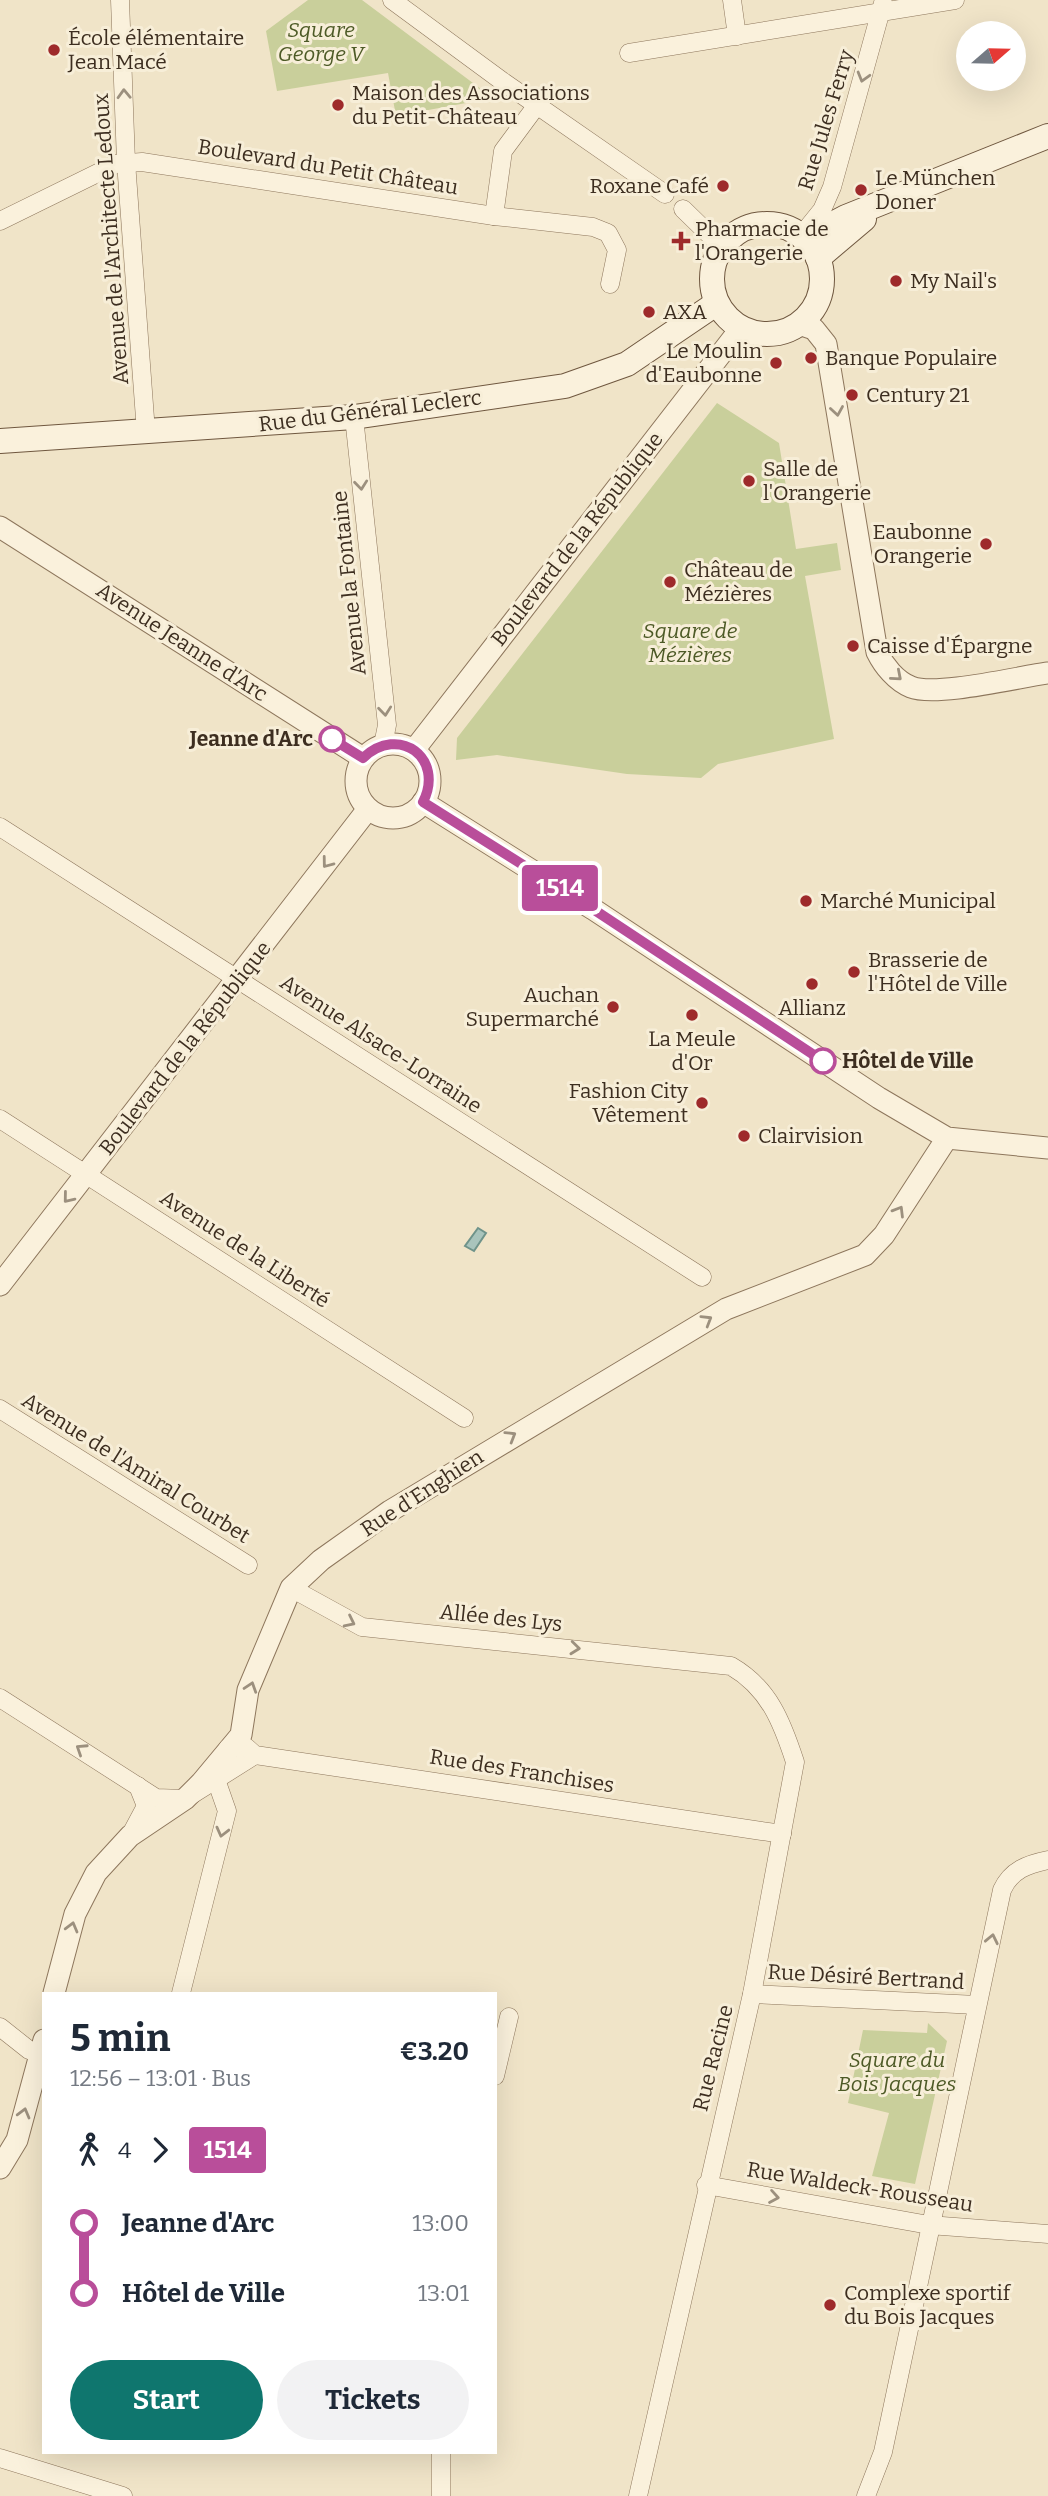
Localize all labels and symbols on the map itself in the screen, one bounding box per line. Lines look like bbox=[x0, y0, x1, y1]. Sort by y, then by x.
park label: Square George V bbox=[278, 17, 366, 67]
north arrow bbox=[956, 21, 1026, 91]
place label: École élémentaire Jean Macé bbox=[67, 25, 244, 75]
marker: École élémentaire Jean Macé bbox=[46, 42, 62, 58]
street label: Rue Jules Ferry bbox=[792, 46, 860, 193]
one-way arrow bbox=[857, 71, 872, 83]
place label: Maison des Associations du Petit-Château bbox=[352, 80, 590, 130]
one-way arrow bbox=[116, 88, 131, 99]
street label: Avenue de l'Architecte Ledoux bbox=[88, 92, 134, 385]
marker: Maison des Associations du Petit-Château bbox=[330, 97, 346, 113]
street label: Boulevard du Petit Château bbox=[196, 134, 460, 200]
place label: Le München Doner bbox=[875, 165, 995, 215]
place label: Roxane Café bbox=[590, 173, 709, 199]
marker: Roxane Café bbox=[715, 178, 731, 194]
marker: Le München Doner bbox=[853, 182, 869, 198]
place label: Pharmacie de l'Orangerie bbox=[695, 216, 829, 266]
marker: Pharmacie de l'Orangerie bbox=[673, 233, 689, 249]
place label: My Nail's bbox=[910, 268, 997, 294]
marker: My Nail's bbox=[888, 273, 904, 289]
place label: AXA bbox=[663, 299, 707, 325]
marker: AXA bbox=[641, 304, 657, 320]
place label: Le Moulin d'Eaubonne bbox=[646, 338, 762, 388]
place label: Banque Populaire bbox=[825, 345, 997, 371]
marker: Banque Populaire bbox=[803, 350, 819, 366]
marker: Le Moulin d'Eaubonne bbox=[768, 355, 784, 371]
place label: Century 21 bbox=[866, 382, 970, 408]
street label: Rue du Général Leclerc bbox=[257, 384, 483, 438]
marker: Century 21 bbox=[844, 387, 860, 403]
one-way arrow bbox=[829, 405, 844, 417]
street label: Boulevard de la République bbox=[485, 427, 669, 651]
place label: Salle de l'Orangerie bbox=[763, 456, 871, 506]
marker: Salle de l'Orangerie bbox=[741, 473, 757, 489]
one-way arrow bbox=[354, 479, 369, 491]
street label: Avenue la Fontaine bbox=[326, 489, 372, 677]
place label: Eaubonne Orangerie bbox=[873, 519, 972, 569]
marker: Eaubonne Orangerie bbox=[978, 536, 994, 552]
place label: Château de Mézières bbox=[684, 557, 793, 607]
marker: Château de Mézières bbox=[662, 574, 678, 590]
street label: Avenue Jeanne d'Arc bbox=[92, 577, 273, 707]
park label: Square de Mézières bbox=[643, 618, 738, 668]
place label: Caisse d'Épargne bbox=[867, 633, 1032, 659]
marker: Caisse d'Épargne bbox=[845, 638, 861, 654]
one-way arrow bbox=[889, 668, 902, 681]
one-way arrow bbox=[378, 705, 393, 717]
place label: Jeanne d'Arc bbox=[189, 726, 313, 752]
marker: Jeanne d'Arc bbox=[319, 726, 345, 752]
one-way arrow bbox=[323, 855, 335, 868]
line badge: 1514 bbox=[511, 865, 609, 911]
place label: Marché Municipal bbox=[820, 888, 996, 914]
marker: Marché Municipal bbox=[798, 893, 814, 909]
street label: Boulevard de la République bbox=[93, 936, 277, 1160]
place label: Brasserie de l'Hôtel de Ville bbox=[868, 947, 1008, 997]
marker: Brasserie de l'Hôtel de Ville bbox=[846, 964, 862, 980]
street label: Avenue Alsace-Lorraine bbox=[275, 969, 487, 1119]
marker: Allianz bbox=[804, 976, 820, 992]
place label: Auchan Supermarché bbox=[465, 982, 599, 1032]
place label: Allianz bbox=[778, 995, 846, 1021]
marker: Auchan Supermarché bbox=[605, 999, 621, 1015]
marker: La Meule d'Or bbox=[684, 1007, 700, 1023]
place label: La Meule d'Or bbox=[648, 1026, 736, 1076]
marker: Hôtel de Ville bbox=[810, 1048, 836, 1074]
place label: Hôtel de Ville bbox=[842, 1048, 974, 1074]
place label: Fashion City Vêtement bbox=[569, 1078, 689, 1128]
marker: Fashion City Vêtement bbox=[694, 1095, 710, 1111]
place label: Clairvision bbox=[758, 1123, 863, 1149]
marker: Clairvision bbox=[736, 1128, 752, 1144]
street label: Avenue de la Liberté bbox=[155, 1184, 335, 1314]
one-way arrow bbox=[64, 1191, 77, 1203]
one-way arrow bbox=[891, 1205, 904, 1218]
one-way arrow bbox=[699, 1316, 712, 1329]
street label: Avenue de l'Amiral Courbet bbox=[17, 1387, 255, 1549]
one-way arrow bbox=[503, 1432, 516, 1445]
street label: Rue d'Enghien bbox=[356, 1444, 488, 1542]
street label: Allée des Lys bbox=[438, 1599, 564, 1637]
one-way arrow bbox=[343, 1614, 355, 1628]
one-way arrow bbox=[570, 1641, 581, 1656]
one-way arrow bbox=[242, 1681, 257, 1693]
street label: Rue des Franchises bbox=[428, 1744, 616, 1798]
one-way arrow bbox=[76, 1745, 89, 1758]
one-way arrow bbox=[216, 1826, 230, 1838]
one-way arrow bbox=[63, 1921, 78, 1933]
one-way arrow bbox=[983, 1933, 998, 1945]
street label: Rue Désiré Bertrand bbox=[767, 1959, 965, 1995]
street label: Rue Racine bbox=[687, 2002, 739, 2114]
park label: Square du Bois Jacques bbox=[838, 2047, 956, 2097]
one-way arrow bbox=[16, 2107, 30, 2119]
street label: Rue Waldeck-Rousseau bbox=[745, 2156, 975, 2218]
one-way arrow bbox=[768, 2189, 780, 2204]
place label: Complexe sportif du Bois Jacques bbox=[844, 2280, 1012, 2330]
marker: Complexe sportif du Bois Jacques bbox=[822, 2297, 838, 2313]

